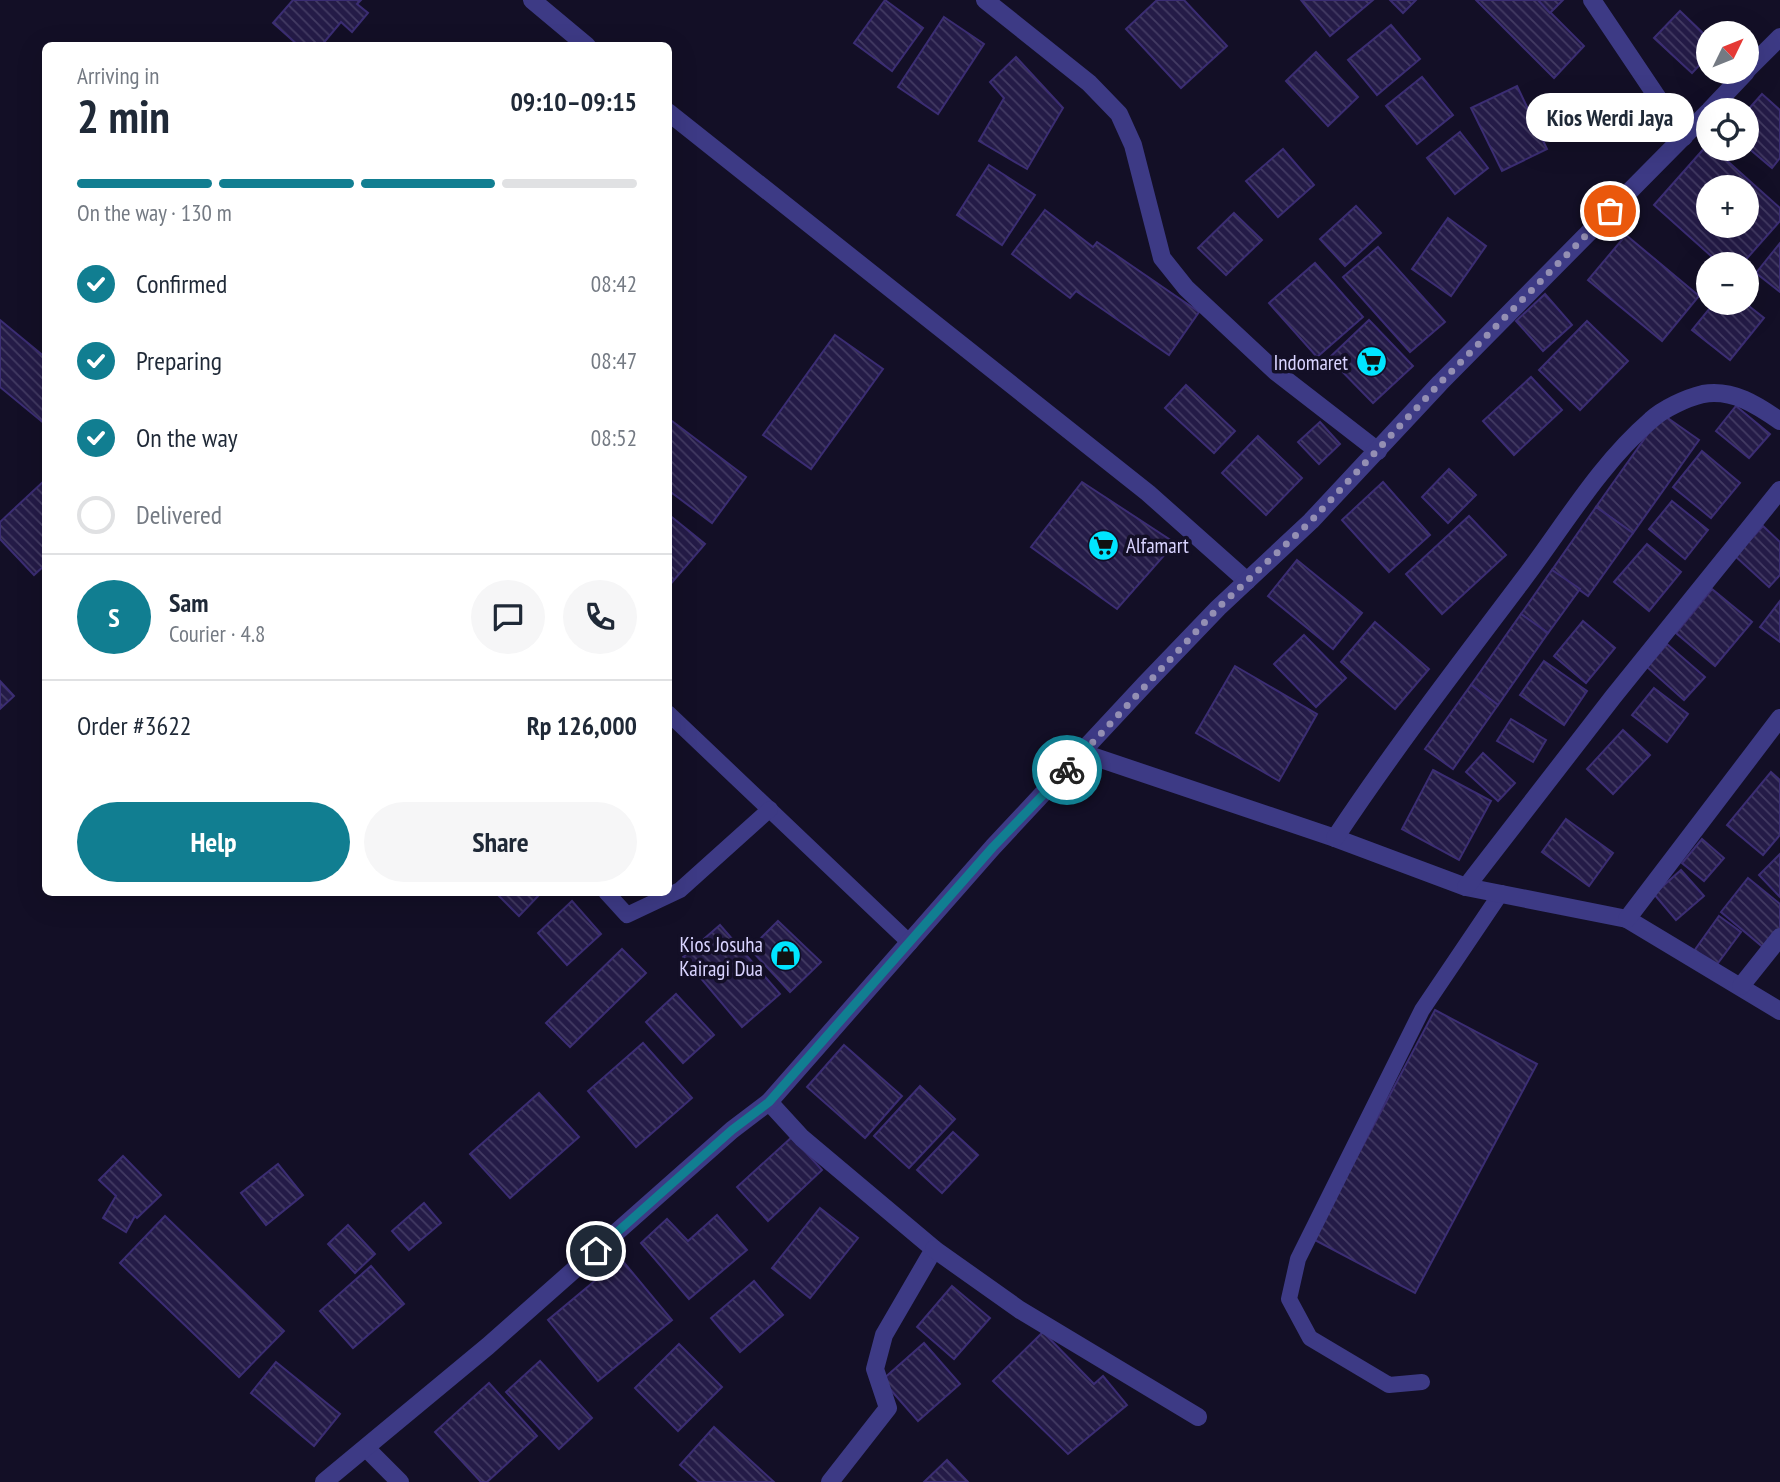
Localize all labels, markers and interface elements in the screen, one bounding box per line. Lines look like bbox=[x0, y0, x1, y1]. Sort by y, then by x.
north arrow bbox=[1696, 21, 1759, 84]
map controls bbox=[1696, 21, 1759, 315]
text: Arriving in bbox=[77, 61, 159, 90]
text: 09:10–09:15 bbox=[510, 85, 637, 118]
text: 2 min bbox=[77, 86, 170, 146]
callout: Kios Werdi Jaya bbox=[1526, 92, 1694, 141]
button: locate bbox=[1696, 98, 1759, 161]
text: Kios Werdi Jaya bbox=[1547, 103, 1673, 132]
button: + bbox=[1696, 175, 1759, 238]
pin bbox=[1580, 181, 1640, 241]
icon: bag bbox=[1591, 192, 1629, 230]
text: On the way · 130 m bbox=[77, 198, 232, 227]
button: − bbox=[1696, 252, 1759, 315]
icon: check bbox=[77, 265, 115, 303]
text: Confirmed bbox=[136, 267, 227, 300]
text: 08:42 bbox=[591, 269, 637, 298]
icon: check bbox=[77, 342, 115, 380]
text: Preparing bbox=[136, 344, 222, 377]
supermarket icon: Indomaret bbox=[1354, 345, 1388, 379]
text: 08:47 bbox=[591, 346, 637, 375]
place label: Indomaret bbox=[1273, 349, 1348, 376]
icon: check bbox=[77, 419, 115, 457]
text: On the way bbox=[136, 421, 238, 454]
text: 08:52 bbox=[591, 423, 637, 452]
text: Delivered bbox=[136, 498, 222, 531]
supermarket icon: Alfamart bbox=[1086, 528, 1120, 562]
place label: Alfamart bbox=[1126, 532, 1189, 559]
button: chat bbox=[471, 580, 545, 654]
button: phone bbox=[563, 580, 637, 654]
text: Sam bbox=[169, 586, 208, 619]
text: S bbox=[108, 601, 120, 634]
text: Courier · 4.8 bbox=[169, 619, 265, 648]
text: Order #3622 bbox=[77, 709, 192, 742]
text: Rp 126,000 bbox=[527, 709, 637, 742]
courier bbox=[1032, 735, 1102, 805]
icon: bike bbox=[1048, 751, 1086, 789]
button: Help bbox=[77, 802, 350, 882]
button: Share bbox=[364, 802, 637, 882]
place label: Kios Josuha Kairagi Dua bbox=[679, 931, 763, 982]
shop icon: Kios Josuha Kairagi Dua bbox=[769, 939, 803, 973]
pin bbox=[566, 1221, 626, 1281]
icon: home bbox=[577, 1232, 615, 1270]

